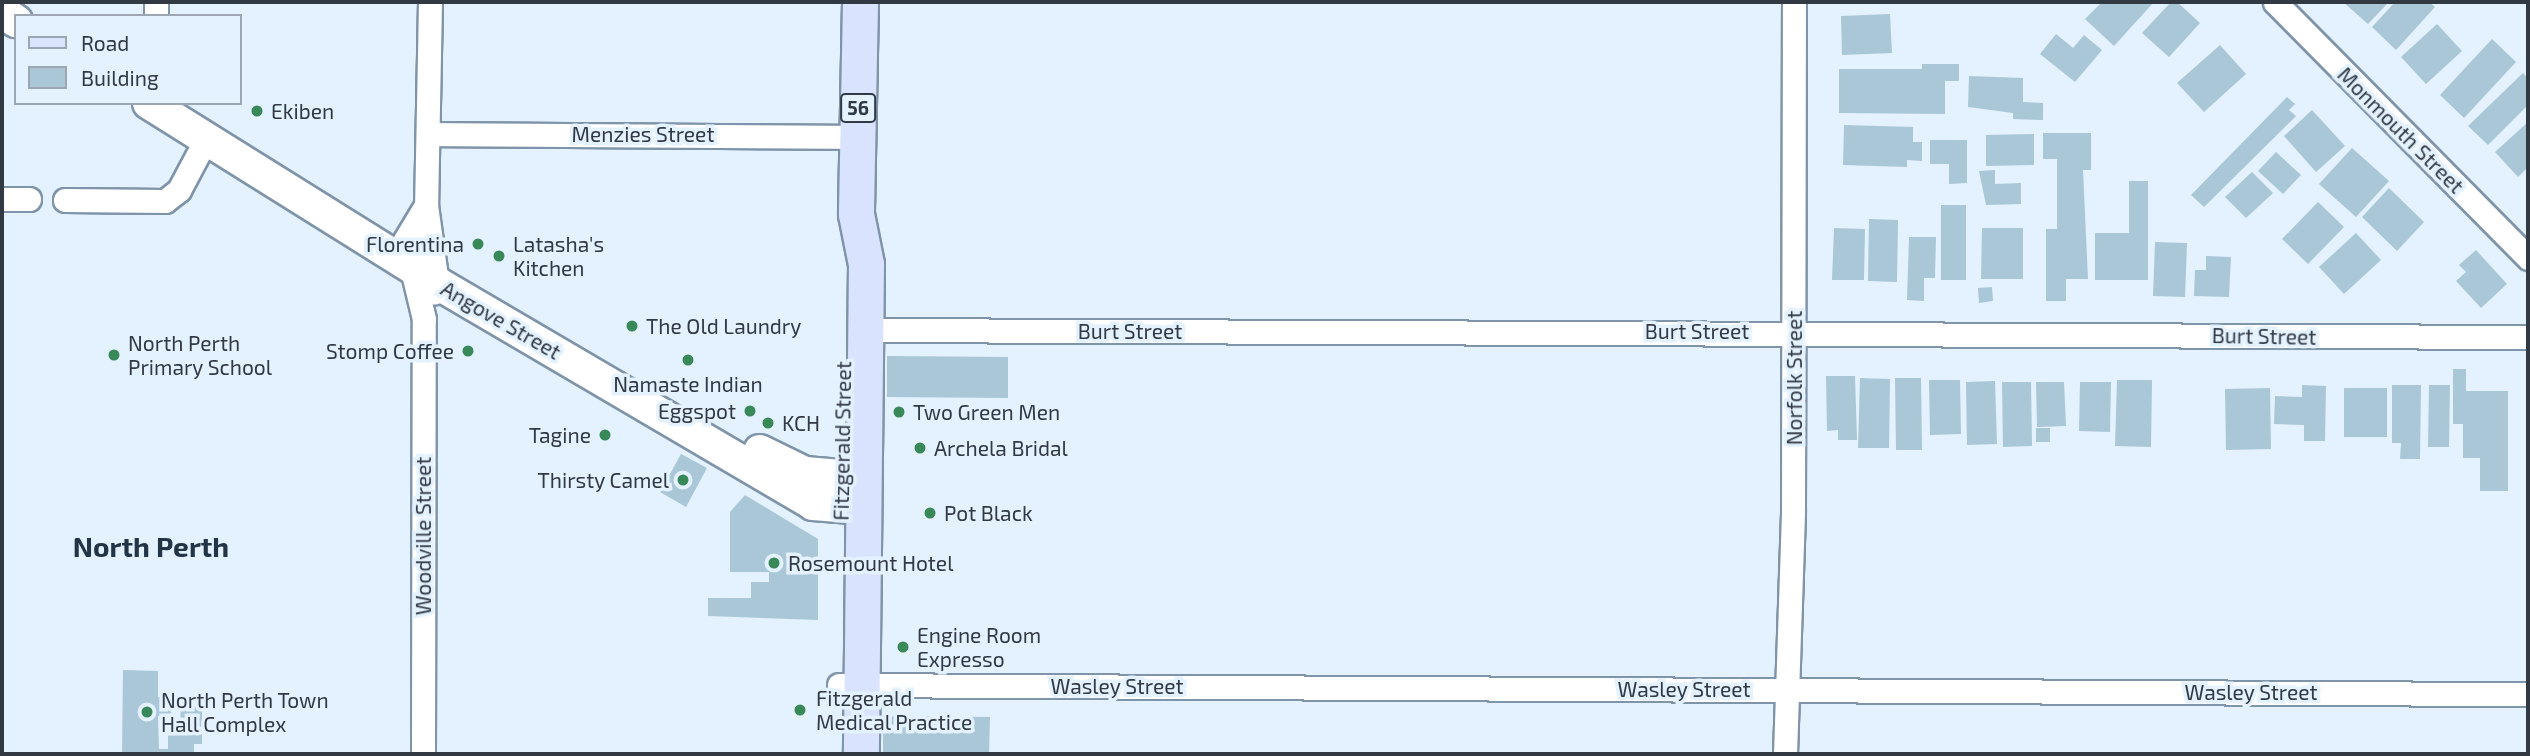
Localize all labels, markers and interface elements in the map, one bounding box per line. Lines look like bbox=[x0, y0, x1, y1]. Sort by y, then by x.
legend bbox=[14, 14, 242, 105]
text: Road bbox=[81, 30, 129, 55]
street label: Monmouth Street bbox=[2333, 62, 2469, 198]
text: Building bbox=[81, 65, 159, 90]
road number: 56 bbox=[839, 92, 877, 124]
place label: Ekiben bbox=[271, 98, 334, 124]
marker: Ekiben bbox=[249, 103, 265, 119]
street label: Menzies Street bbox=[572, 121, 714, 147]
place label: Florentina bbox=[366, 231, 464, 257]
place label: Latasha's Kitchen bbox=[513, 231, 604, 281]
marker: Florentina bbox=[470, 236, 486, 252]
marker: Latasha's Kitchen bbox=[491, 248, 507, 264]
street label: Angove Street bbox=[437, 276, 565, 364]
street label: Norfolk Street bbox=[1781, 311, 1807, 445]
place label: The Old Laundry bbox=[646, 313, 801, 339]
marker: The Old Laundry bbox=[624, 318, 640, 334]
street label: Burt Street bbox=[1078, 318, 1182, 344]
street label: Burt Street bbox=[1645, 318, 1749, 344]
street label: Burt Street bbox=[2212, 322, 2316, 350]
place label: North Perth Primary School bbox=[128, 330, 273, 380]
place label: Stomp Coffee bbox=[326, 338, 454, 364]
marker: Stomp Coffee bbox=[460, 343, 476, 359]
marker: North Perth Primary School bbox=[106, 347, 122, 363]
marker: Namaste Indian bbox=[680, 352, 696, 368]
street label: Fitzgerald Street bbox=[828, 361, 856, 521]
place label: Namaste Indian bbox=[613, 371, 763, 397]
place label: Eggspot bbox=[658, 398, 736, 424]
place label: Two Green Men bbox=[913, 399, 1060, 425]
marker: Eggspot bbox=[742, 403, 758, 419]
marker: Two Green Men bbox=[891, 404, 907, 420]
place label: KCH bbox=[782, 410, 820, 436]
marker: KCH bbox=[760, 415, 776, 431]
place label: Tagine bbox=[529, 422, 591, 448]
marker: Tagine bbox=[597, 427, 613, 443]
place label: Archela Bridal bbox=[934, 435, 1068, 461]
marker: Archela Bridal bbox=[912, 440, 928, 456]
street label: Woodville Street bbox=[410, 457, 436, 615]
place label: Thirsty Camel bbox=[537, 467, 669, 493]
marker: Thirsty Camel bbox=[675, 472, 691, 488]
place label: Pot Black bbox=[944, 500, 1033, 526]
marker: Pot Black bbox=[922, 505, 938, 521]
district label: North Perth bbox=[73, 529, 229, 563]
place label: Rosemount Hotel bbox=[788, 550, 953, 576]
marker: Rosemount Hotel bbox=[766, 555, 782, 571]
place label: Engine Room Expresso bbox=[917, 622, 1041, 672]
marker: Engine Room Expresso bbox=[895, 639, 911, 655]
street label: Wasley Street bbox=[1050, 673, 1184, 699]
street label: Wasley Street bbox=[1617, 676, 1751, 702]
street label: Wasley Street bbox=[2184, 679, 2318, 705]
place label: Fitzgerald Medical Practice bbox=[816, 685, 973, 735]
place label: North Perth Town Hall Complex bbox=[161, 687, 329, 737]
marker: Fitzgerald Medical Practice bbox=[790, 700, 810, 720]
marker: North Perth Town Hall Complex bbox=[139, 704, 155, 720]

